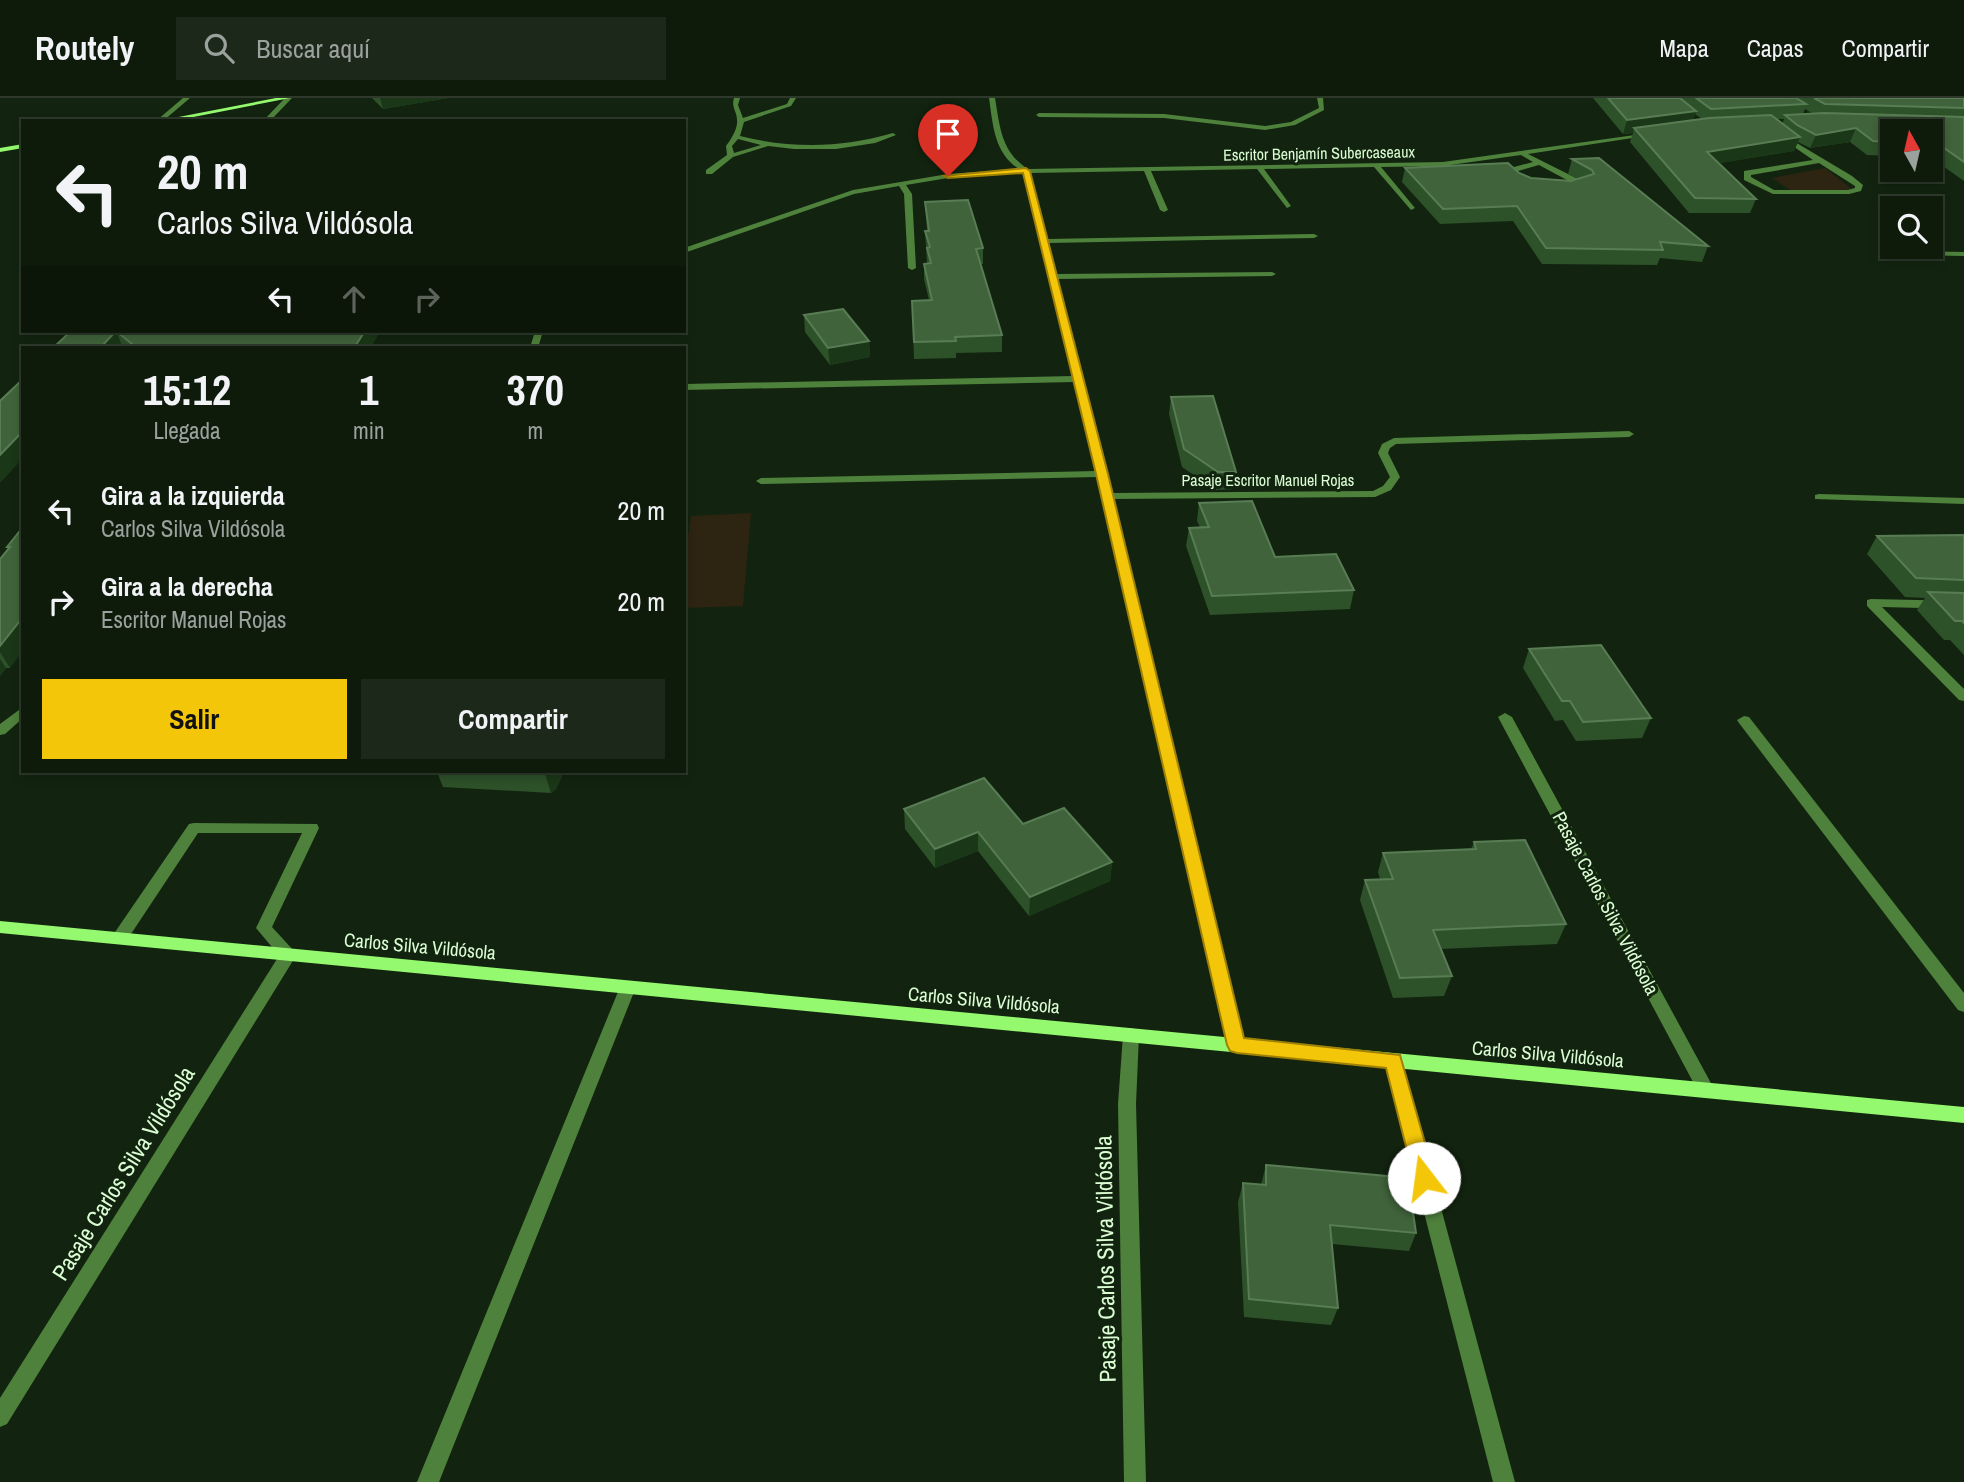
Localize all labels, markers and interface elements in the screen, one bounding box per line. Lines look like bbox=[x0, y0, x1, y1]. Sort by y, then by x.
search box bbox=[176, 17, 666, 80]
text: Routely bbox=[35, 26, 134, 70]
icon: search bbox=[200, 29, 238, 67]
text: Buscar aquí bbox=[256, 31, 370, 66]
text: Mapa bbox=[1659, 32, 1709, 64]
text: Capas bbox=[1747, 32, 1804, 64]
text: Compartir bbox=[1842, 32, 1929, 64]
pin bbox=[918, 104, 978, 176]
icon: arrive bbox=[929, 115, 967, 153]
north arrow bbox=[1880, 119, 1942, 182]
map controls bbox=[1880, 119, 1943, 259]
text: 20 m bbox=[157, 138, 249, 204]
street label: Escritor Benjamín Subercaseaux bbox=[1223, 140, 1416, 166]
icon: left bbox=[42, 147, 133, 238]
button: search bbox=[1880, 196, 1943, 259]
text: Carlos Silva Vildósola bbox=[157, 201, 413, 244]
icon: left bbox=[262, 280, 300, 318]
icon: ahead bbox=[335, 280, 373, 318]
icon: right bbox=[408, 280, 446, 318]
text: 15:12 bbox=[143, 362, 231, 418]
text: 1 bbox=[359, 362, 378, 418]
text: 370 bbox=[507, 362, 564, 418]
text: Llegada bbox=[153, 415, 221, 446]
text: min bbox=[353, 415, 385, 446]
text: m bbox=[527, 415, 543, 446]
street label: Pasaje Escritor Manuel Rojas bbox=[1182, 469, 1354, 491]
text: Gira a la izquierda bbox=[101, 478, 285, 513]
icon: left bbox=[42, 492, 80, 530]
text: 20 m bbox=[618, 493, 665, 528]
text: Carlos Silva Vildósola bbox=[101, 513, 285, 544]
text: Gira a la derecha bbox=[101, 569, 273, 604]
icon: right bbox=[42, 583, 80, 621]
text: 20 m bbox=[618, 584, 665, 619]
text: Escritor Manuel Rojas bbox=[101, 604, 287, 635]
button: Salir bbox=[42, 679, 347, 759]
button: Compartir bbox=[361, 679, 665, 759]
street label: Pasaje Carlos Silva Vildósola bbox=[1547, 807, 1666, 999]
street label: Carlos Silva Vildósola bbox=[343, 926, 497, 966]
street label: Carlos Silva Vildósola bbox=[907, 980, 1061, 1020]
street label: Carlos Silva Vildósola bbox=[1471, 1034, 1625, 1074]
street label: Pasaje Carlos Silva Vildósola bbox=[44, 1060, 202, 1286]
street label: Pasaje Carlos Silva Vildósola bbox=[1087, 1135, 1123, 1383]
position arrow bbox=[1387, 1141, 1461, 1215]

